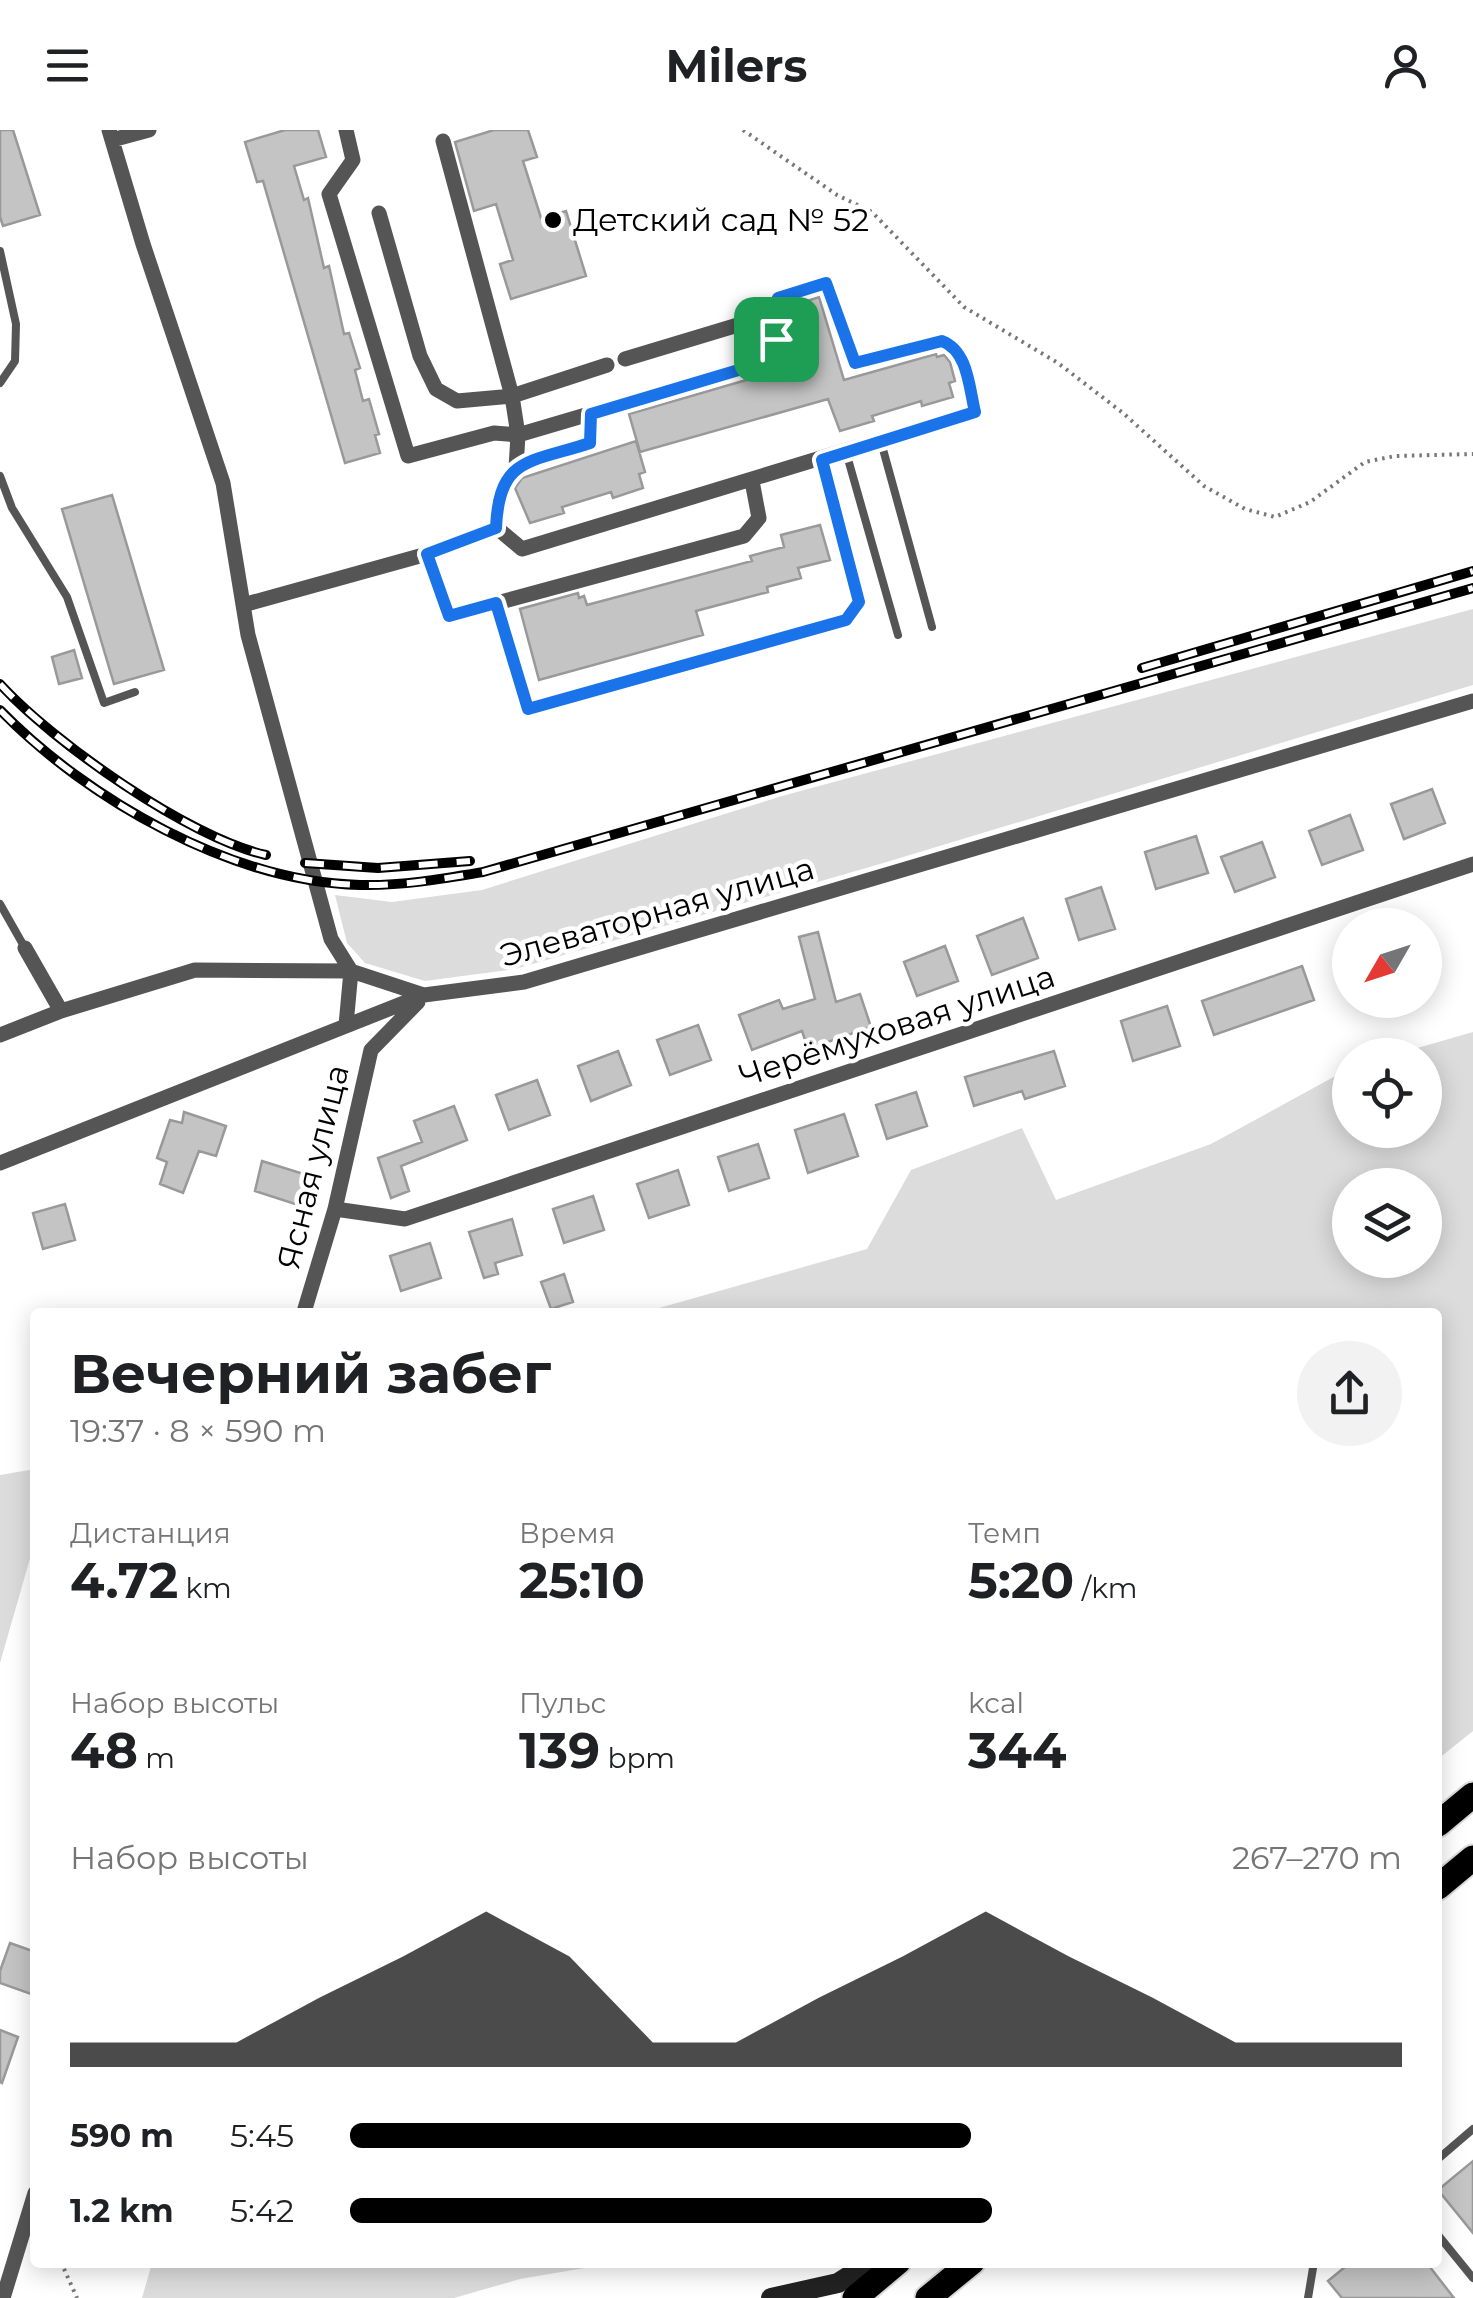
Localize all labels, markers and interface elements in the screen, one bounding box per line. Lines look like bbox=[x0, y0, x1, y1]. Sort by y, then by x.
icon: menu bbox=[40, 38, 95, 93]
text: Milers bbox=[666, 38, 807, 93]
icon: person bbox=[1378, 38, 1433, 93]
place label: Детский сад № 52 bbox=[573, 200, 869, 239]
marker: Детский сад № 52 bbox=[542, 209, 564, 231]
pin bbox=[734, 297, 819, 382]
icon: arrive bbox=[749, 312, 804, 367]
street label: Элеваторная улица bbox=[495, 848, 818, 975]
north arrow bbox=[1332, 908, 1442, 1018]
map controls bbox=[1332, 908, 1442, 1278]
street label: Черёмуховая улица bbox=[734, 956, 1059, 1095]
button: locate bbox=[1332, 1038, 1442, 1148]
street label: Ясная улица bbox=[268, 1061, 357, 1273]
button: layers bbox=[1332, 1168, 1442, 1278]
text: Вечерний забег bbox=[70, 1340, 551, 1407]
button: share bbox=[1297, 1341, 1402, 1446]
text: 19:37 · 8 × 590 m bbox=[70, 1411, 326, 1450]
text: Дистанция bbox=[70, 1516, 231, 1550]
text: Время bbox=[519, 1516, 616, 1550]
text: Темп bbox=[968, 1516, 1041, 1550]
text: 4.72 bbox=[70, 1550, 178, 1611]
text: 25:10 bbox=[519, 1550, 645, 1611]
text: 5:20 bbox=[968, 1550, 1074, 1611]
text: km bbox=[178, 1571, 232, 1605]
text: /km bbox=[1074, 1571, 1137, 1605]
text: Набор высоты bbox=[70, 1686, 279, 1720]
text: Пульс bbox=[519, 1686, 606, 1720]
text: kcal bbox=[968, 1686, 1024, 1720]
text: 48 bbox=[70, 1720, 138, 1781]
text: 139 bbox=[519, 1720, 600, 1781]
text: 344 bbox=[968, 1720, 1067, 1781]
text: m bbox=[138, 1741, 175, 1775]
text: bpm bbox=[600, 1741, 675, 1775]
text: Набор высоты bbox=[70, 1838, 309, 1877]
text: 267–270 m bbox=[1232, 1838, 1402, 1877]
text: 590 m bbox=[70, 2116, 174, 2155]
text: 5:45 bbox=[230, 2116, 294, 2155]
text: 1.2 km bbox=[70, 2191, 174, 2230]
text: 5:42 bbox=[230, 2191, 294, 2230]

